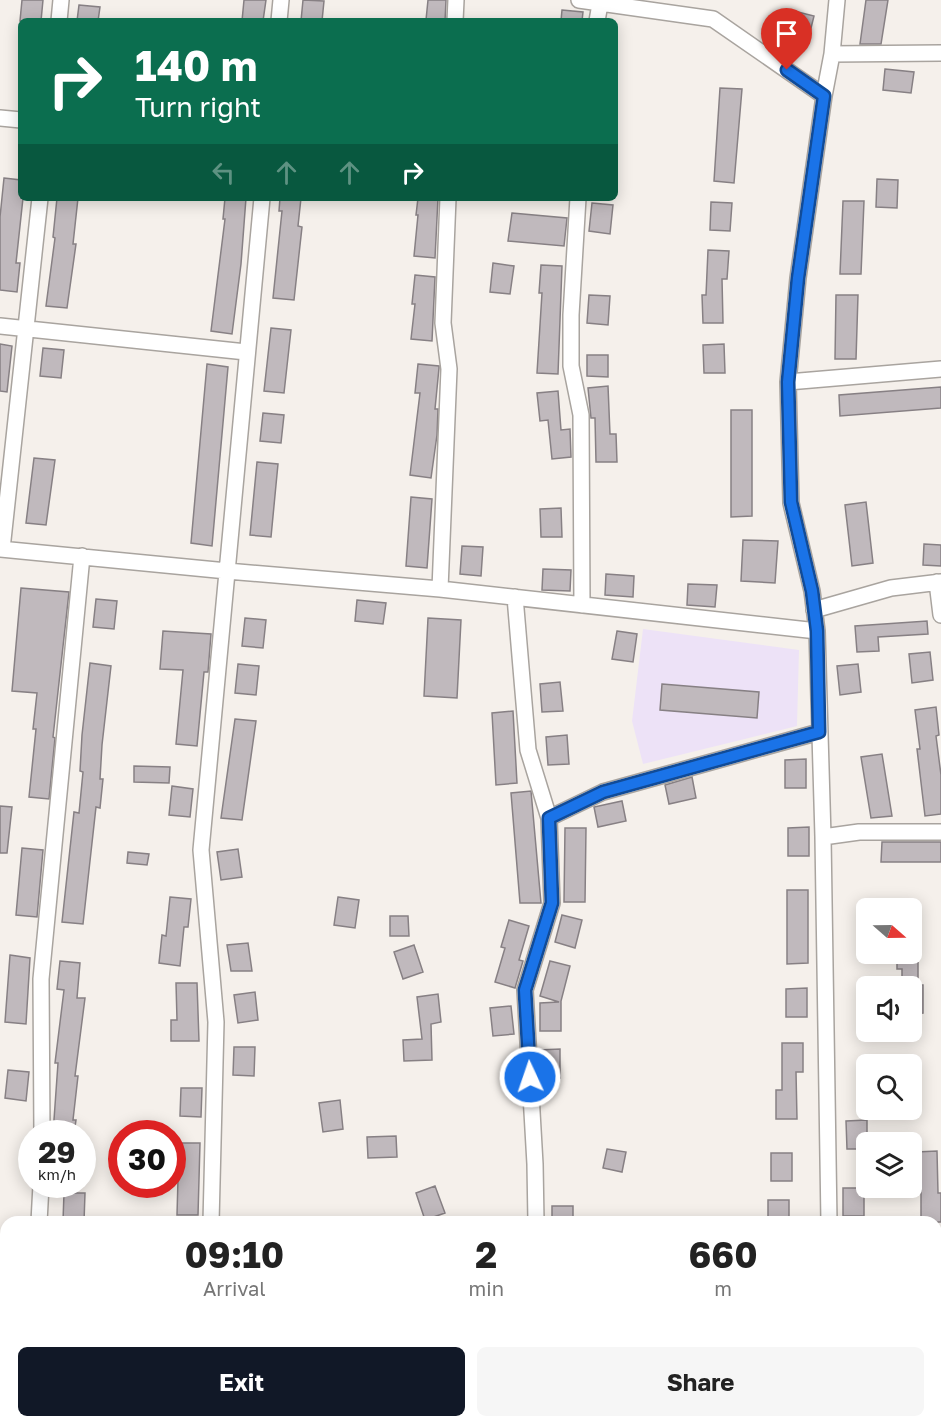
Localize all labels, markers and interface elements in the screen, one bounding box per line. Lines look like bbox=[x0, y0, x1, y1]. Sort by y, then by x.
pin bbox=[761, 8, 812, 70]
icon: arrive bbox=[770, 17, 803, 50]
text: 140 m bbox=[135, 40, 257, 90]
icon: right bbox=[36, 42, 114, 120]
text: Turn right bbox=[135, 91, 261, 123]
icon: left bbox=[207, 156, 240, 189]
icon: ahead bbox=[270, 156, 303, 189]
icon: ahead bbox=[333, 156, 366, 189]
icon: right bbox=[396, 156, 429, 189]
north arrow bbox=[856, 898, 922, 964]
map controls bbox=[856, 898, 922, 1198]
button: sound bbox=[856, 976, 922, 1042]
position arrow bbox=[498, 1045, 562, 1109]
button: search bbox=[856, 1054, 922, 1120]
speed limit sign: 30 bbox=[108, 1120, 186, 1198]
button: layers bbox=[856, 1132, 922, 1198]
text: 29 bbox=[38, 1134, 76, 1170]
text: km/h bbox=[38, 1165, 76, 1183]
text: 09:10 bbox=[184, 1233, 284, 1276]
text: 2 bbox=[475, 1233, 497, 1276]
text: 660 bbox=[688, 1233, 758, 1276]
text: Arrival bbox=[203, 1276, 266, 1300]
text: min bbox=[469, 1276, 504, 1300]
text: m bbox=[714, 1276, 732, 1300]
button: Exit bbox=[18, 1347, 465, 1416]
button: Share bbox=[477, 1347, 924, 1416]

